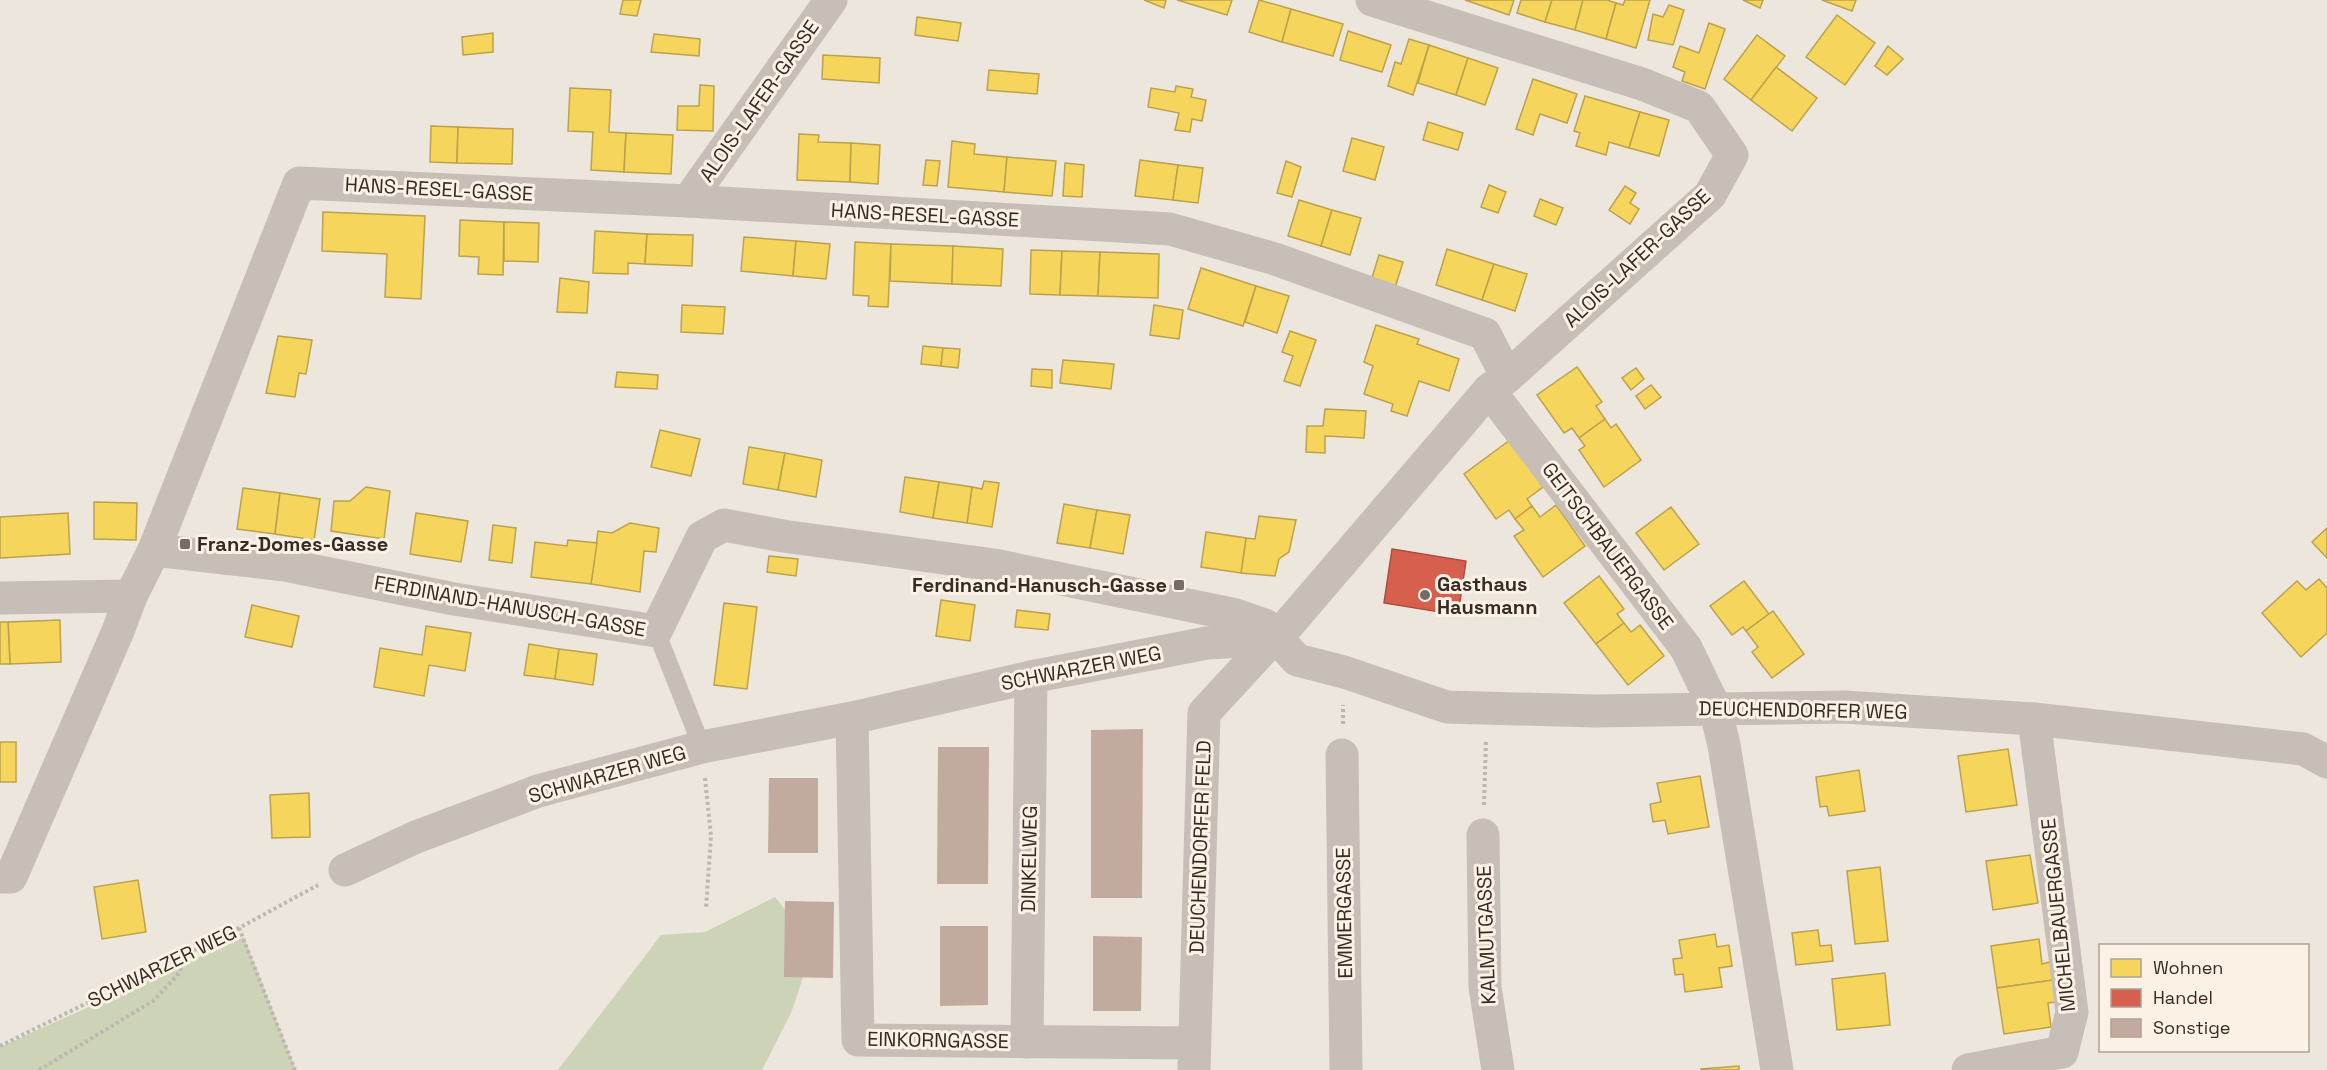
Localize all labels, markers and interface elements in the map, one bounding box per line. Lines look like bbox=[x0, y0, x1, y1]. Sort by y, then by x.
street label: ALOIS-LAFER-GASSE bbox=[693, 15, 825, 187]
street label: HANS-RESEL-GASSE bbox=[344, 171, 534, 207]
street label: ALOIS-LAFER-GASSE bbox=[1558, 183, 1716, 333]
street label: HANS-RESEL-GASSE bbox=[830, 197, 1020, 233]
street label: GEITSCHBAUERGASSE bbox=[1536, 457, 1680, 635]
place label: Franz-Domes-Gasse bbox=[197, 531, 388, 557]
marker: Franz-Domes-Gasse bbox=[178, 537, 192, 551]
street label: FERDINAND-HANUSCH-GASSE bbox=[372, 569, 648, 643]
place label: Gasthaus Hausmann bbox=[1437, 571, 1537, 620]
place label: Ferdinand-Hanusch-Gasse bbox=[912, 572, 1167, 598]
marker: Ferdinand-Hanusch-Gasse bbox=[1172, 578, 1186, 592]
marker: Gasthaus Hausmann bbox=[1418, 588, 1432, 602]
street label: SCHWARZER WEG bbox=[999, 640, 1163, 696]
street label: DEUCHENDORFER WEG bbox=[1698, 695, 1908, 725]
street label: SCHWARZER WEG bbox=[525, 739, 689, 809]
street label: DEUCHENDORFER FELD bbox=[1183, 740, 1217, 954]
street label: DINKELWEG bbox=[1015, 805, 1043, 913]
street label: MICHELBAUERGASSE bbox=[2035, 817, 2081, 1013]
street label: EMMERGASSE bbox=[1330, 847, 1358, 979]
street label: KALMUTGASSE bbox=[1471, 865, 1501, 1005]
street label: SCHWARZER WEG bbox=[83, 919, 241, 1013]
legend bbox=[2099, 944, 2309, 1052]
text: Wohnen bbox=[2153, 956, 2223, 979]
text: Handel bbox=[2153, 986, 2213, 1009]
text: Sonstige bbox=[2153, 1016, 2230, 1039]
street label: EINKORNGASSE bbox=[867, 1026, 1009, 1054]

